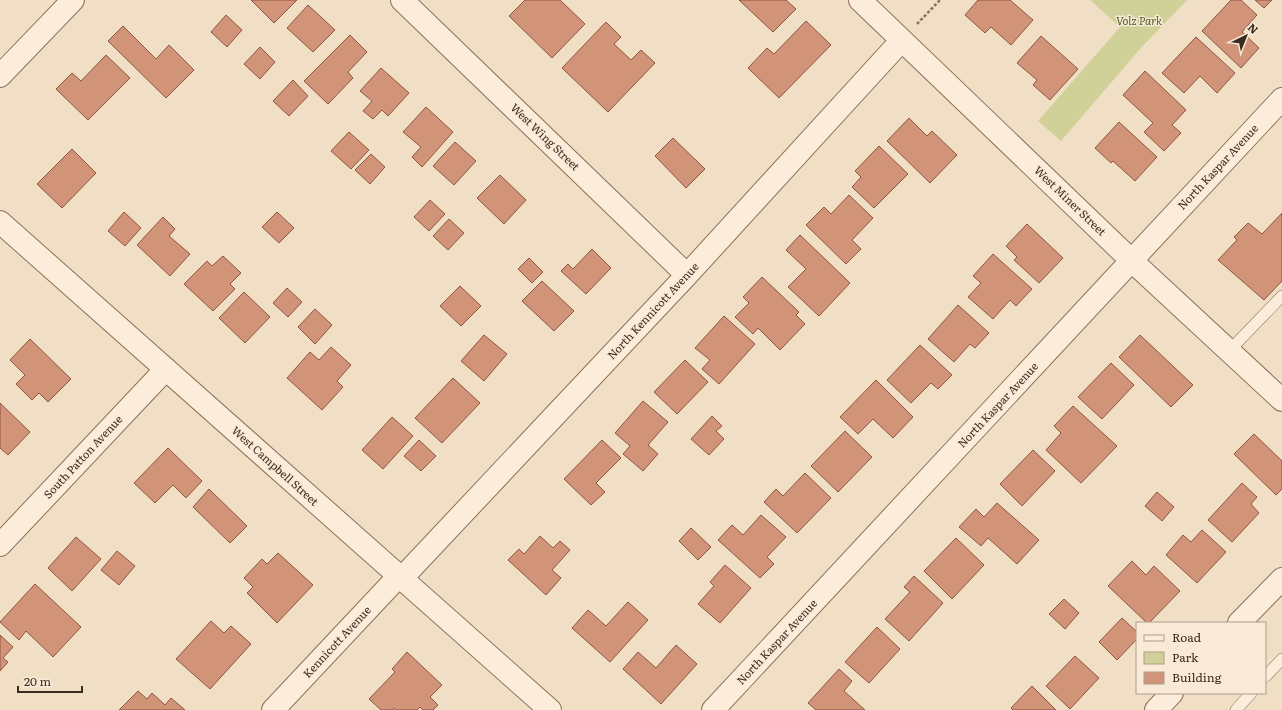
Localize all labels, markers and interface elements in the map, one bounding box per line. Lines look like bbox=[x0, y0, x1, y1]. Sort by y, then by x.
park label: Volz Park bbox=[1116, 12, 1162, 28]
north arrow bbox=[1226, 16, 1266, 56]
text: N bbox=[1245, 19, 1262, 37]
street label: West Wing Street bbox=[508, 99, 584, 174]
street label: North Kaspar Avenue bbox=[1173, 120, 1261, 213]
street label: West Miner Street bbox=[1031, 162, 1111, 239]
street label: North Kennicott Avenue bbox=[603, 258, 702, 362]
street label: North Kaspar Avenue bbox=[953, 358, 1041, 451]
street label: South Patton Avenue bbox=[39, 411, 125, 502]
street label: West Campbell Street bbox=[229, 422, 323, 509]
street label: North Kaspar Avenue bbox=[732, 595, 820, 688]
street label: Kennicott Avenue bbox=[299, 602, 374, 681]
legend bbox=[1136, 622, 1266, 694]
text: Road bbox=[1172, 628, 1202, 646]
text: Park bbox=[1172, 648, 1199, 666]
scale bar bbox=[18, 668, 82, 694]
text: Building bbox=[1172, 668, 1222, 686]
text: 20 m bbox=[24, 672, 51, 690]

